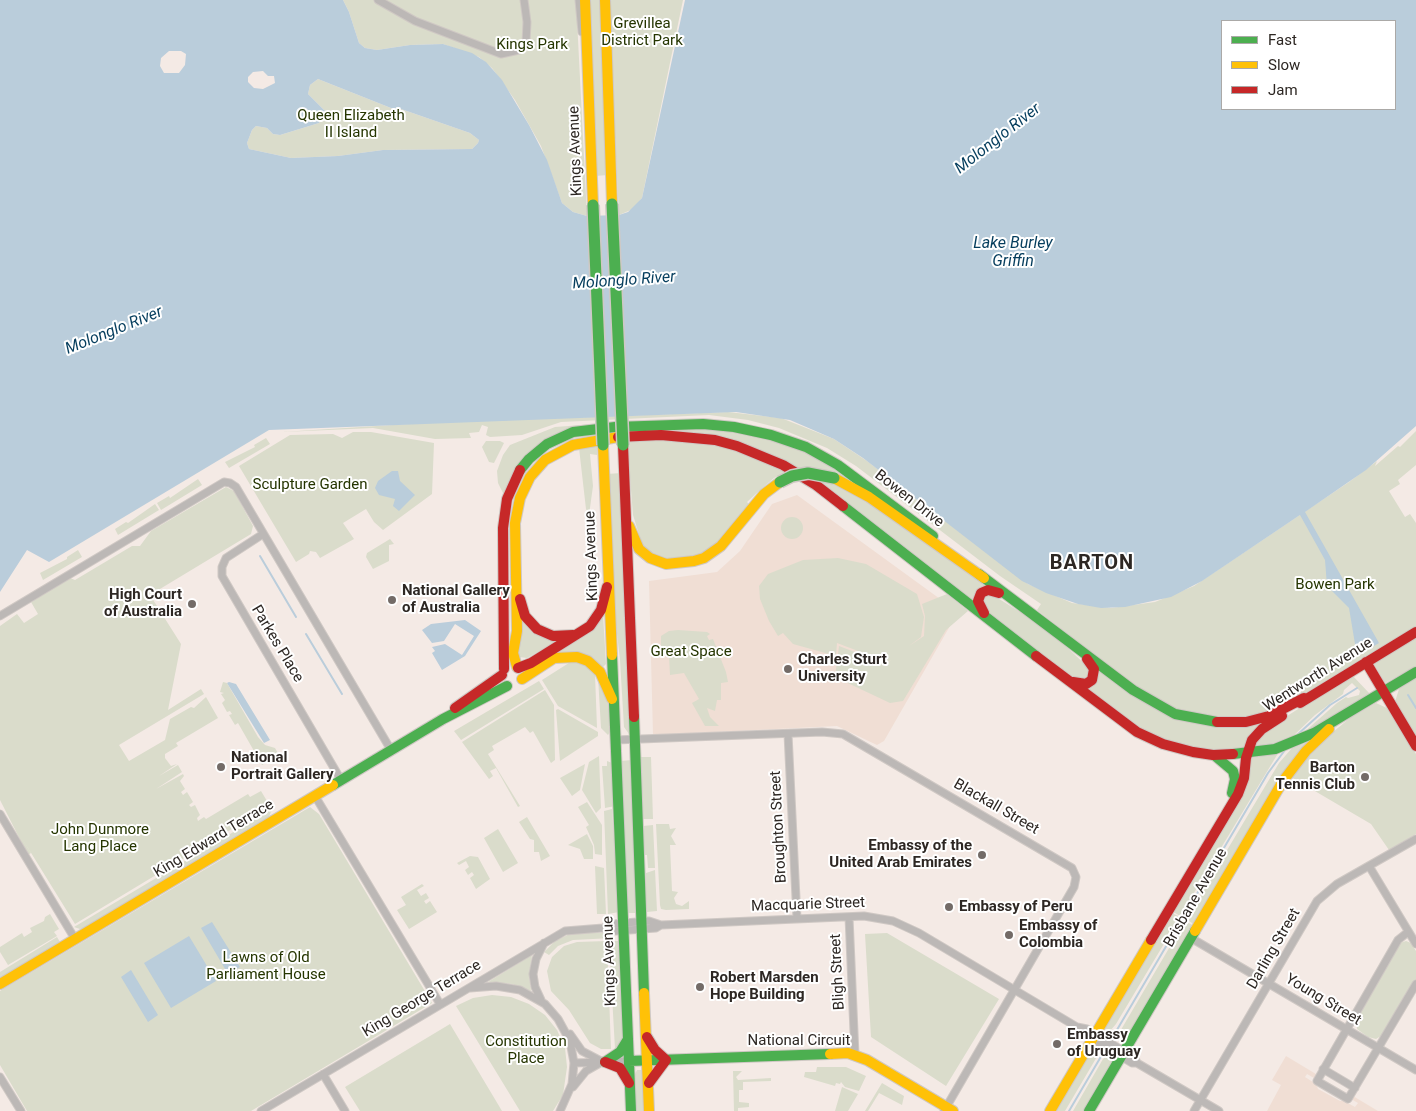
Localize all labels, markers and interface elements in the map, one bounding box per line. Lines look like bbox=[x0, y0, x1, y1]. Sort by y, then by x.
park label: Grevillea District Park bbox=[601, 15, 683, 50]
legend bbox=[1221, 20, 1396, 110]
text: Fast bbox=[1268, 31, 1297, 49]
park label: Kings Park bbox=[496, 36, 568, 54]
text: Slow bbox=[1268, 56, 1300, 74]
text: Jam bbox=[1268, 81, 1298, 99]
water label: Molonglo River bbox=[951, 100, 1045, 178]
street label: Kings Avenue bbox=[565, 106, 587, 196]
park label: Queen Elizabeth II Island bbox=[297, 107, 405, 142]
water label: Lake Burley Griffin bbox=[973, 234, 1053, 272]
water label: Molonglo River bbox=[572, 268, 676, 294]
water label: Molonglo River bbox=[63, 303, 165, 359]
street label: Bowen Drive bbox=[871, 466, 947, 532]
park label: Sculpture Garden bbox=[253, 476, 367, 494]
street label: Kings Avenue bbox=[581, 511, 603, 601]
district label: BARTON bbox=[1049, 552, 1135, 576]
park label: Bowen Park bbox=[1295, 576, 1375, 594]
place label: National Gallery of Australia bbox=[402, 582, 510, 617]
place label: High Court of Australia bbox=[104, 586, 182, 621]
marker: National Gallery of Australia bbox=[386, 594, 398, 606]
marker: High Court of Australia bbox=[186, 598, 198, 610]
street label: Parkes Place bbox=[247, 602, 307, 686]
street label: Wentworth Avenue bbox=[1260, 634, 1376, 716]
park label: Great Space bbox=[650, 643, 732, 661]
place label: Charles Sturt University bbox=[798, 651, 887, 686]
marker: Charles Sturt University bbox=[782, 663, 794, 675]
place label: National Portrait Gallery bbox=[231, 749, 333, 784]
place label: Barton Tennis Club bbox=[1275, 759, 1355, 794]
marker: National Portrait Gallery bbox=[215, 761, 227, 773]
street label: Broughton Street bbox=[767, 770, 791, 884]
marker: Barton Tennis Club bbox=[1359, 771, 1371, 783]
street label: Blackall Street bbox=[950, 775, 1042, 839]
street label: King Edward Terrace bbox=[151, 796, 277, 882]
park label: John Dunmore Lang Place bbox=[51, 821, 149, 856]
place label: Embassy of the United Arab Emirates bbox=[829, 837, 972, 872]
street label: Brisbane Avenue bbox=[1160, 845, 1232, 951]
marker: Embassy of the United Arab Emirates bbox=[976, 849, 988, 861]
street label: Macquarie Street bbox=[751, 894, 865, 916]
place label: Embassy of Peru bbox=[959, 898, 1073, 916]
marker: Embassy of Peru bbox=[943, 901, 955, 913]
street label: Darling Street bbox=[1244, 905, 1304, 993]
street label: Kings Avenue bbox=[599, 916, 621, 1006]
place label: Embassy of Colombia bbox=[1019, 917, 1097, 952]
marker: Embassy of Colombia bbox=[1003, 929, 1015, 941]
street label: Bligh Street bbox=[827, 933, 849, 1011]
park label: Lawns of Old Parliament House bbox=[206, 949, 326, 984]
street label: King George Terrace bbox=[359, 956, 485, 1042]
place label: Robert Marsden Hope Building bbox=[710, 969, 819, 1004]
street label: Young Street bbox=[1282, 970, 1364, 1030]
marker: Robert Marsden Hope Building bbox=[694, 981, 706, 993]
place label: Embassy of Uruguay bbox=[1067, 1026, 1141, 1061]
street label: National Circuit bbox=[748, 1032, 850, 1050]
park label: Constitution Place bbox=[485, 1033, 567, 1068]
marker: Embassy of Uruguay bbox=[1051, 1038, 1063, 1050]

